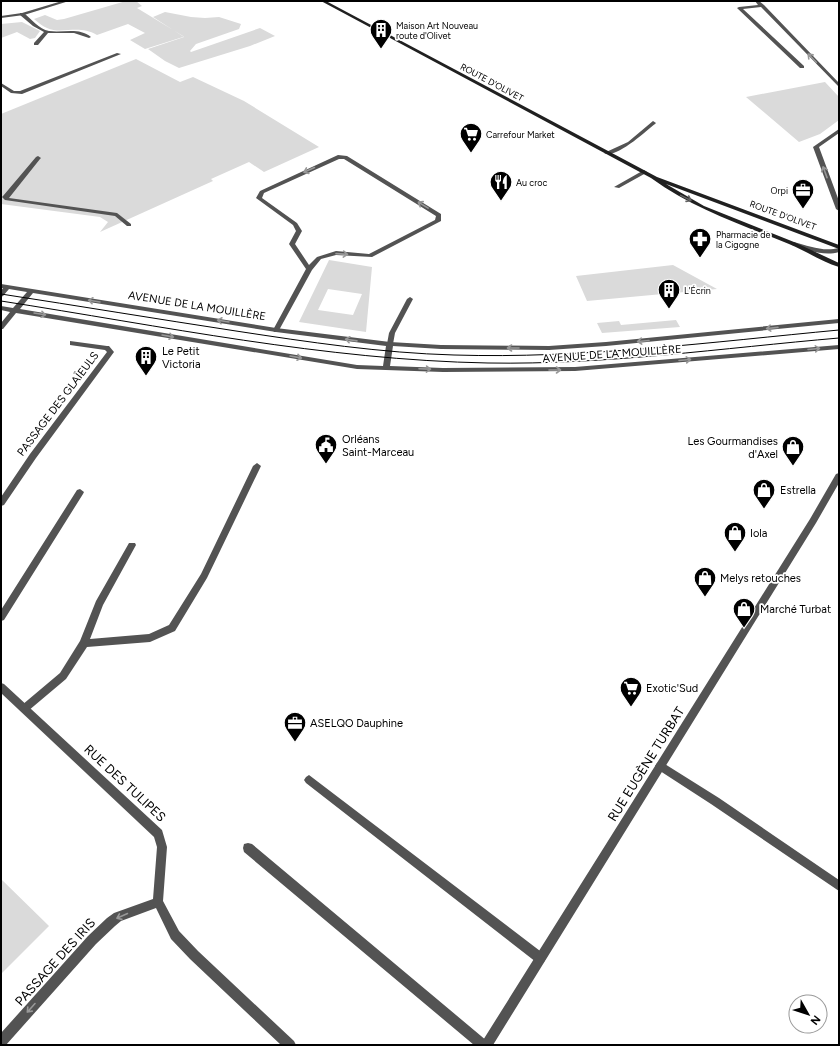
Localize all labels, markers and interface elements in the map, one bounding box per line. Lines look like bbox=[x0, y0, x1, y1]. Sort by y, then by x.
building icon: Maison Art Nouveau route d'Olivet bbox=[368, 17, 394, 50]
place label: Maison Art Nouveau route d'Olivet bbox=[396, 20, 478, 41]
one-way arrow bbox=[807, 53, 817, 63]
street label: ROUTE D'OLIVET bbox=[458, 61, 526, 103]
supermarket icon: Carrefour Market bbox=[458, 121, 484, 154]
place label: Carrefour Market bbox=[486, 129, 555, 140]
one-way arrow bbox=[303, 167, 315, 175]
one-way arrow bbox=[821, 167, 829, 179]
restaurant icon: Au croc bbox=[488, 169, 514, 202]
place label: Au croc bbox=[516, 177, 547, 188]
office icon: Orpi bbox=[790, 177, 816, 210]
place label: Orpi bbox=[771, 185, 788, 196]
one-way arrow bbox=[680, 195, 692, 202]
street label: ROUTE D'OLIVET bbox=[748, 198, 818, 232]
one-way arrow bbox=[417, 200, 429, 208]
pharmacy icon: Pharmacie de la Cigogne bbox=[687, 226, 713, 259]
place label: Pharmacie de la Cigogne bbox=[716, 229, 770, 250]
one-way arrow bbox=[335, 250, 348, 258]
building icon: L'Écrin bbox=[656, 277, 682, 310]
place label: L'Écrin bbox=[684, 285, 711, 296]
street label: AVENUE DE LA MOUILLÈRE bbox=[127, 288, 267, 323]
one-way arrow bbox=[88, 297, 101, 305]
one-way arrow bbox=[33, 310, 46, 318]
one-way arrow bbox=[217, 317, 230, 325]
one-way arrow bbox=[766, 324, 779, 331]
one-way arrow bbox=[161, 332, 174, 340]
one-way arrow bbox=[345, 336, 358, 344]
one-way arrow bbox=[637, 337, 650, 344]
street label: AVENUE DE LA MOUILLÈRE bbox=[542, 342, 682, 365]
building icon: Le Petit Victoria bbox=[133, 344, 159, 377]
one-way arrow bbox=[507, 344, 520, 352]
place label: Le Petit Victoria bbox=[162, 345, 201, 371]
one-way arrow bbox=[807, 345, 820, 352]
street label: PASSAGE DES GLAÏEULS bbox=[15, 349, 102, 459]
one-way arrow bbox=[289, 354, 302, 362]
one-way arrow bbox=[678, 356, 691, 364]
one-way arrow bbox=[418, 365, 431, 373]
one-way arrow bbox=[548, 366, 561, 374]
public building icon: Orléans Saint-Marceau bbox=[313, 432, 339, 465]
place label: Orléans Saint-Marceau bbox=[342, 433, 414, 459]
shop icon: Les Gourmandises d'Axel bbox=[780, 434, 806, 467]
place label: Les Gourmandises d'Axel bbox=[687, 435, 778, 461]
shop icon: Estrella bbox=[751, 477, 777, 510]
place label: Estrella bbox=[780, 484, 816, 497]
shop icon: Iola bbox=[722, 520, 748, 553]
place label: Iola bbox=[750, 527, 767, 540]
shop icon: Melys retouches bbox=[692, 565, 718, 598]
place label: Melys retouches bbox=[720, 572, 801, 585]
shop icon: Marché Turbat bbox=[731, 596, 757, 629]
place label: Marché Turbat bbox=[760, 603, 831, 616]
supermarket icon: Exotic'Sud bbox=[618, 675, 644, 708]
place label: Exotic'Sud bbox=[646, 682, 698, 695]
street label: RUE EUGÈNE TURBAT bbox=[605, 703, 688, 824]
office icon: ASELQO Dauphine bbox=[282, 710, 308, 743]
place label: ASELQO Dauphine bbox=[310, 717, 403, 730]
street label: RUE DES TULIPES bbox=[81, 741, 169, 825]
one-way arrow bbox=[116, 913, 128, 920]
street label: PASSAGE DES IRIS bbox=[12, 915, 98, 1009]
north arrow bbox=[788, 994, 828, 1034]
one-way arrow bbox=[27, 1003, 36, 1014]
text: N bbox=[808, 1013, 823, 1027]

